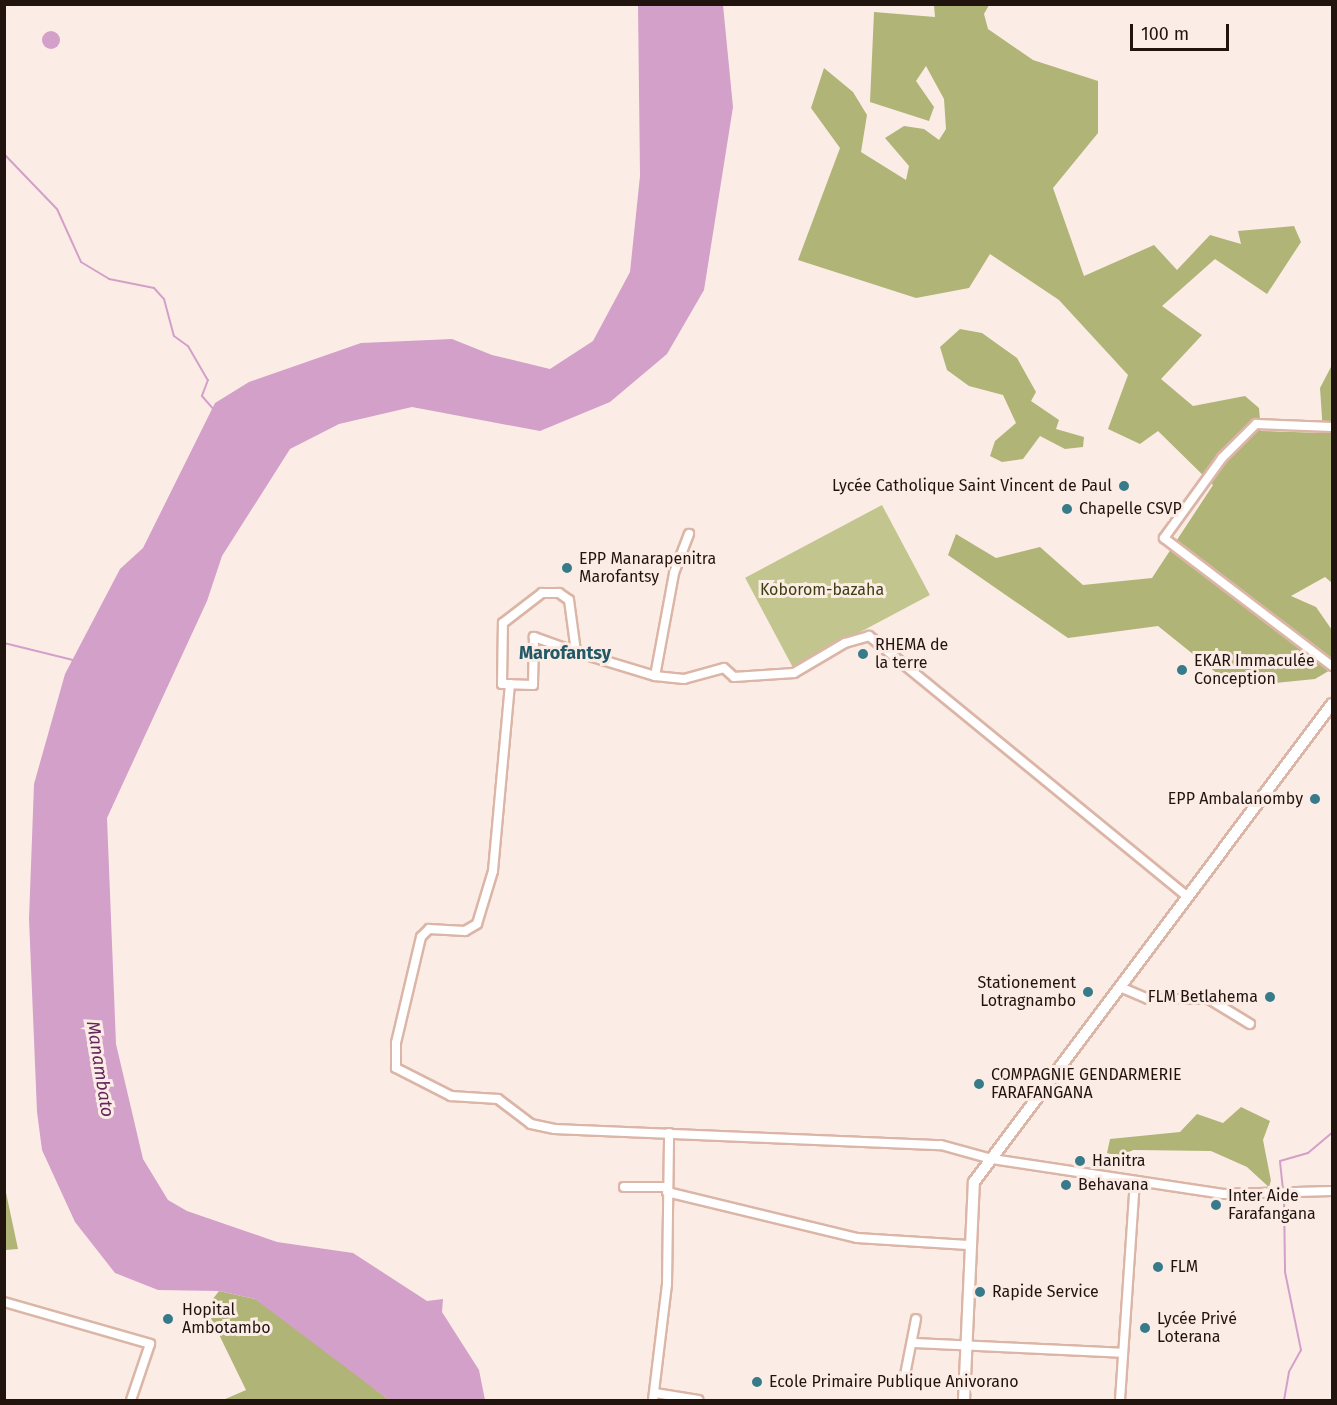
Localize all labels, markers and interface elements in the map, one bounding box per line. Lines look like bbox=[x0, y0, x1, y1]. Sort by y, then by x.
scale bar bbox=[1133, 12, 1232, 50]
text: 100 m bbox=[1141, 23, 1189, 45]
place label: Lycée Catholique Saint Vincent de Paul bbox=[832, 476, 1112, 496]
marker: Lycée Catholique Saint Vincent de Paul bbox=[1117, 479, 1131, 493]
place label: Chapelle CSVP bbox=[1079, 499, 1182, 519]
marker: Chapelle CSVP bbox=[1060, 502, 1074, 516]
place label: EPP Manarapenitra Marofantsy bbox=[579, 549, 716, 587]
marker: EPP Manarapenitra Marofantsy bbox=[560, 561, 574, 575]
park label: Koborom-bazaha bbox=[760, 580, 884, 600]
place label: RHEMA de la terre bbox=[875, 635, 948, 673]
district label: Marofantsy bbox=[519, 642, 611, 664]
marker: RHEMA de la terre bbox=[856, 647, 870, 661]
place label: EKAR Immaculée Conception bbox=[1194, 651, 1315, 689]
marker: EKAR Immaculée Conception bbox=[1175, 663, 1189, 677]
place label: EPP Ambalanomby bbox=[1168, 789, 1303, 809]
marker: EPP Ambalanomby bbox=[1308, 792, 1322, 806]
place label: Stationement Lotragnambo bbox=[978, 973, 1076, 1011]
marker: Stationement Lotragnambo bbox=[1081, 985, 1095, 999]
place label: FLM Betlahema bbox=[1148, 987, 1258, 1007]
marker: FLM Betlahema bbox=[1263, 990, 1277, 1004]
water label: Manambato bbox=[82, 1019, 118, 1119]
place label: COMPAGNIE GENDARMERIE FARAFANGANA bbox=[991, 1065, 1181, 1103]
marker: COMPAGNIE GENDARMERIE FARAFANGANA bbox=[972, 1077, 986, 1091]
place label: Hanitra bbox=[1092, 1151, 1146, 1171]
marker: Hanitra bbox=[1073, 1154, 1087, 1168]
place label: Behavana bbox=[1078, 1175, 1149, 1195]
marker: Behavana bbox=[1059, 1178, 1073, 1192]
place label: Inter Aide Farafangana bbox=[1228, 1186, 1316, 1224]
marker: Inter Aide Farafangana bbox=[1209, 1198, 1223, 1212]
place label: FLM bbox=[1170, 1257, 1198, 1277]
marker: FLM bbox=[1151, 1260, 1165, 1274]
place label: Rapide Service bbox=[992, 1282, 1099, 1302]
marker: Rapide Service bbox=[973, 1285, 987, 1299]
place label: Hopital Ambotambo bbox=[182, 1300, 271, 1338]
place label: Lycée Privé Loterana bbox=[1157, 1309, 1237, 1347]
marker: Hopital Ambotambo bbox=[159, 1310, 177, 1328]
marker: Lycée Privé Loterana bbox=[1138, 1321, 1152, 1335]
place label: Ecole Primaire Publique Anivorano bbox=[769, 1372, 1019, 1392]
marker: Ecole Primaire Publique Anivorano bbox=[750, 1375, 764, 1389]

